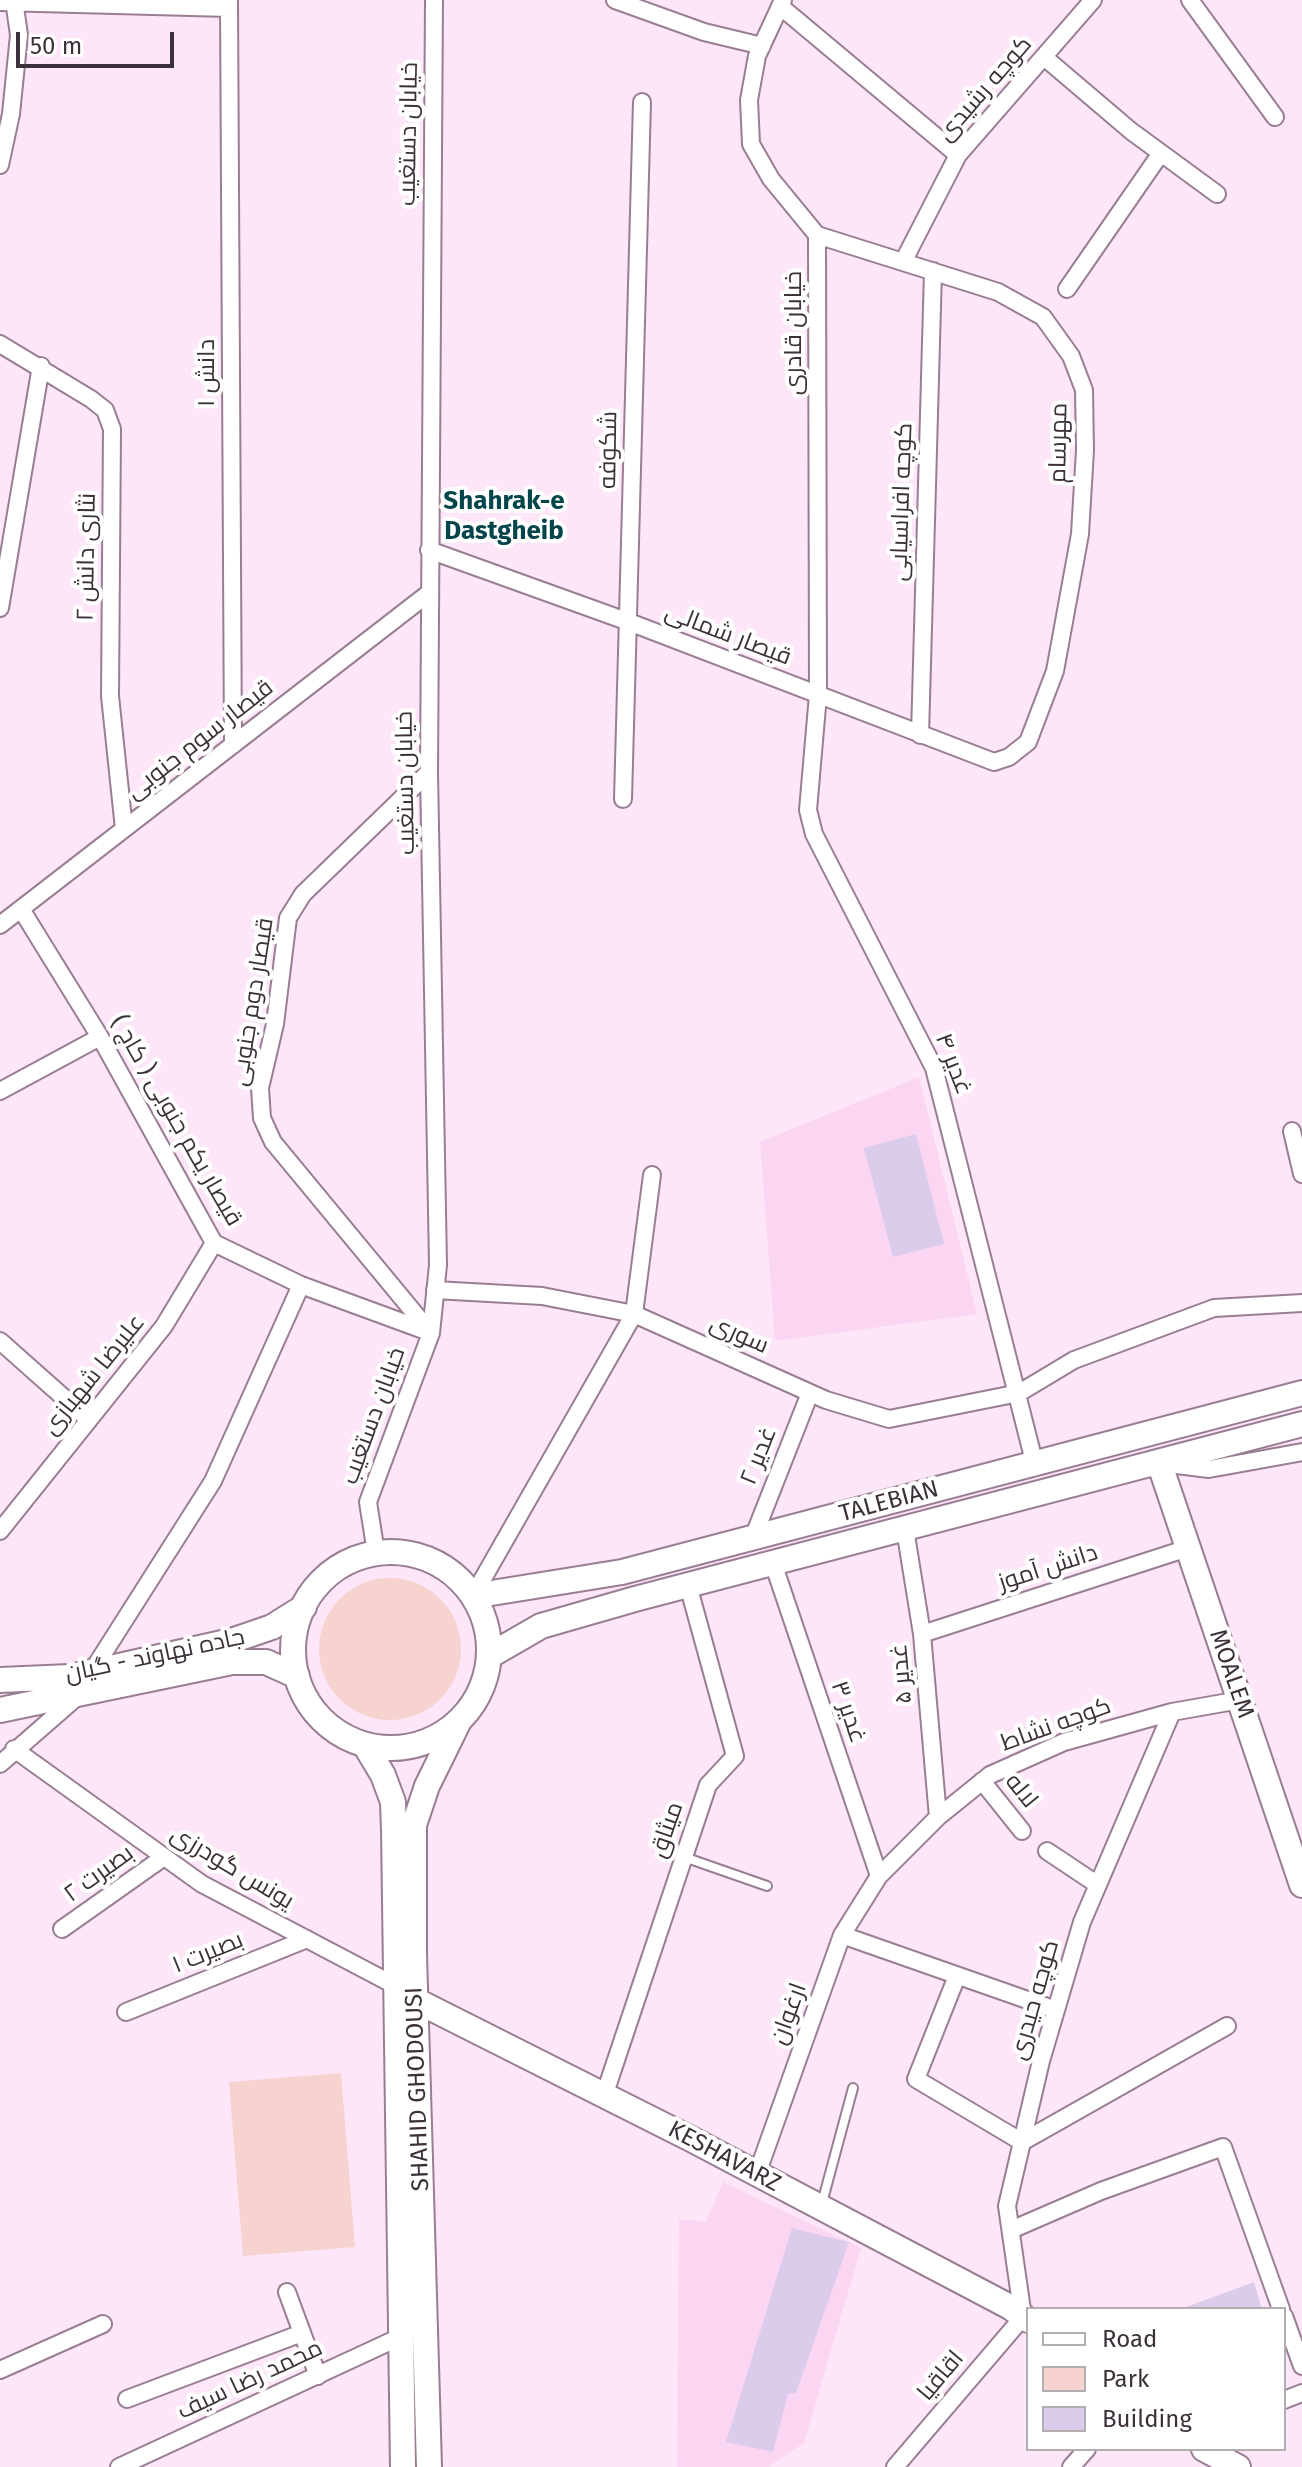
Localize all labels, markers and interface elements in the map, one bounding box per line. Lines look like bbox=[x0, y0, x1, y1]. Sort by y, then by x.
scale bar bbox=[20, 16, 178, 66]
street label: کوچه رشیدی bbox=[931, 31, 1039, 147]
text: 50 m bbox=[30, 32, 82, 60]
street label: خیابان دستغیب bbox=[393, 62, 425, 206]
street label: خیابان قادری bbox=[780, 271, 808, 395]
street label: دانش ۱ bbox=[193, 339, 221, 407]
street label: مهرسام bbox=[1044, 403, 1074, 483]
street label: شکوفه bbox=[594, 411, 624, 489]
street label: کوچه افراسیابی bbox=[885, 422, 919, 582]
district label: Shahrak-e Dastgheib bbox=[443, 486, 565, 548]
street label: نثاری دانش ۲ bbox=[71, 493, 103, 621]
street label: قیصار شمالی bbox=[661, 598, 795, 672]
street label: قیصار سوم جنوبی bbox=[121, 674, 279, 806]
street label: خیابان دستغیب bbox=[390, 711, 422, 855]
street label: قیصار دوم جنوبی bbox=[225, 916, 281, 1088]
street label: قیصار یکم جنوبی ( کاج ) bbox=[104, 1010, 248, 1232]
street label: غدیر ۴ bbox=[928, 1029, 978, 1099]
street label: علیرضا شهبازی bbox=[37, 1309, 151, 1441]
street label: سوری bbox=[705, 1309, 773, 1361]
street label: خیابان دستغیب bbox=[336, 1344, 412, 1488]
street label: غدیر ۲ bbox=[734, 1423, 784, 1489]
street label: TALEBIAN bbox=[836, 1475, 942, 1529]
street label: دانش آموز bbox=[995, 1538, 1101, 1598]
street label: جاده نهاوند - گیان bbox=[63, 1623, 247, 1689]
street label: MOALEM bbox=[1202, 1626, 1260, 1722]
street label: غدیر ۵ bbox=[885, 1643, 919, 1705]
street label: غدیر ۳ bbox=[824, 1677, 872, 1747]
street label: کوچه نشاط bbox=[997, 1692, 1115, 1758]
street label: لاله bbox=[999, 1768, 1043, 1814]
street label: میثاق bbox=[644, 1798, 690, 1862]
street label: یونس گودرزی bbox=[165, 1820, 299, 1916]
street label: بصیرت ۲ bbox=[59, 1839, 139, 1909]
street label: بصیرت ۱ bbox=[168, 1926, 248, 1980]
street label: کوچه حیدری bbox=[1004, 1937, 1066, 2063]
street label: ارغوان bbox=[765, 1979, 813, 2049]
street label: SHAHID GHODOUSI bbox=[400, 1986, 436, 2192]
street label: KESHAVARZ bbox=[663, 2115, 785, 2199]
legend bbox=[1026, 2307, 1286, 2451]
text: Road bbox=[1102, 2325, 1157, 2353]
street label: محمد رضا سیف bbox=[173, 2334, 327, 2426]
street label: اقاقیا bbox=[912, 2345, 970, 2407]
text: Park bbox=[1102, 2365, 1149, 2393]
text: Building bbox=[1102, 2405, 1192, 2433]

